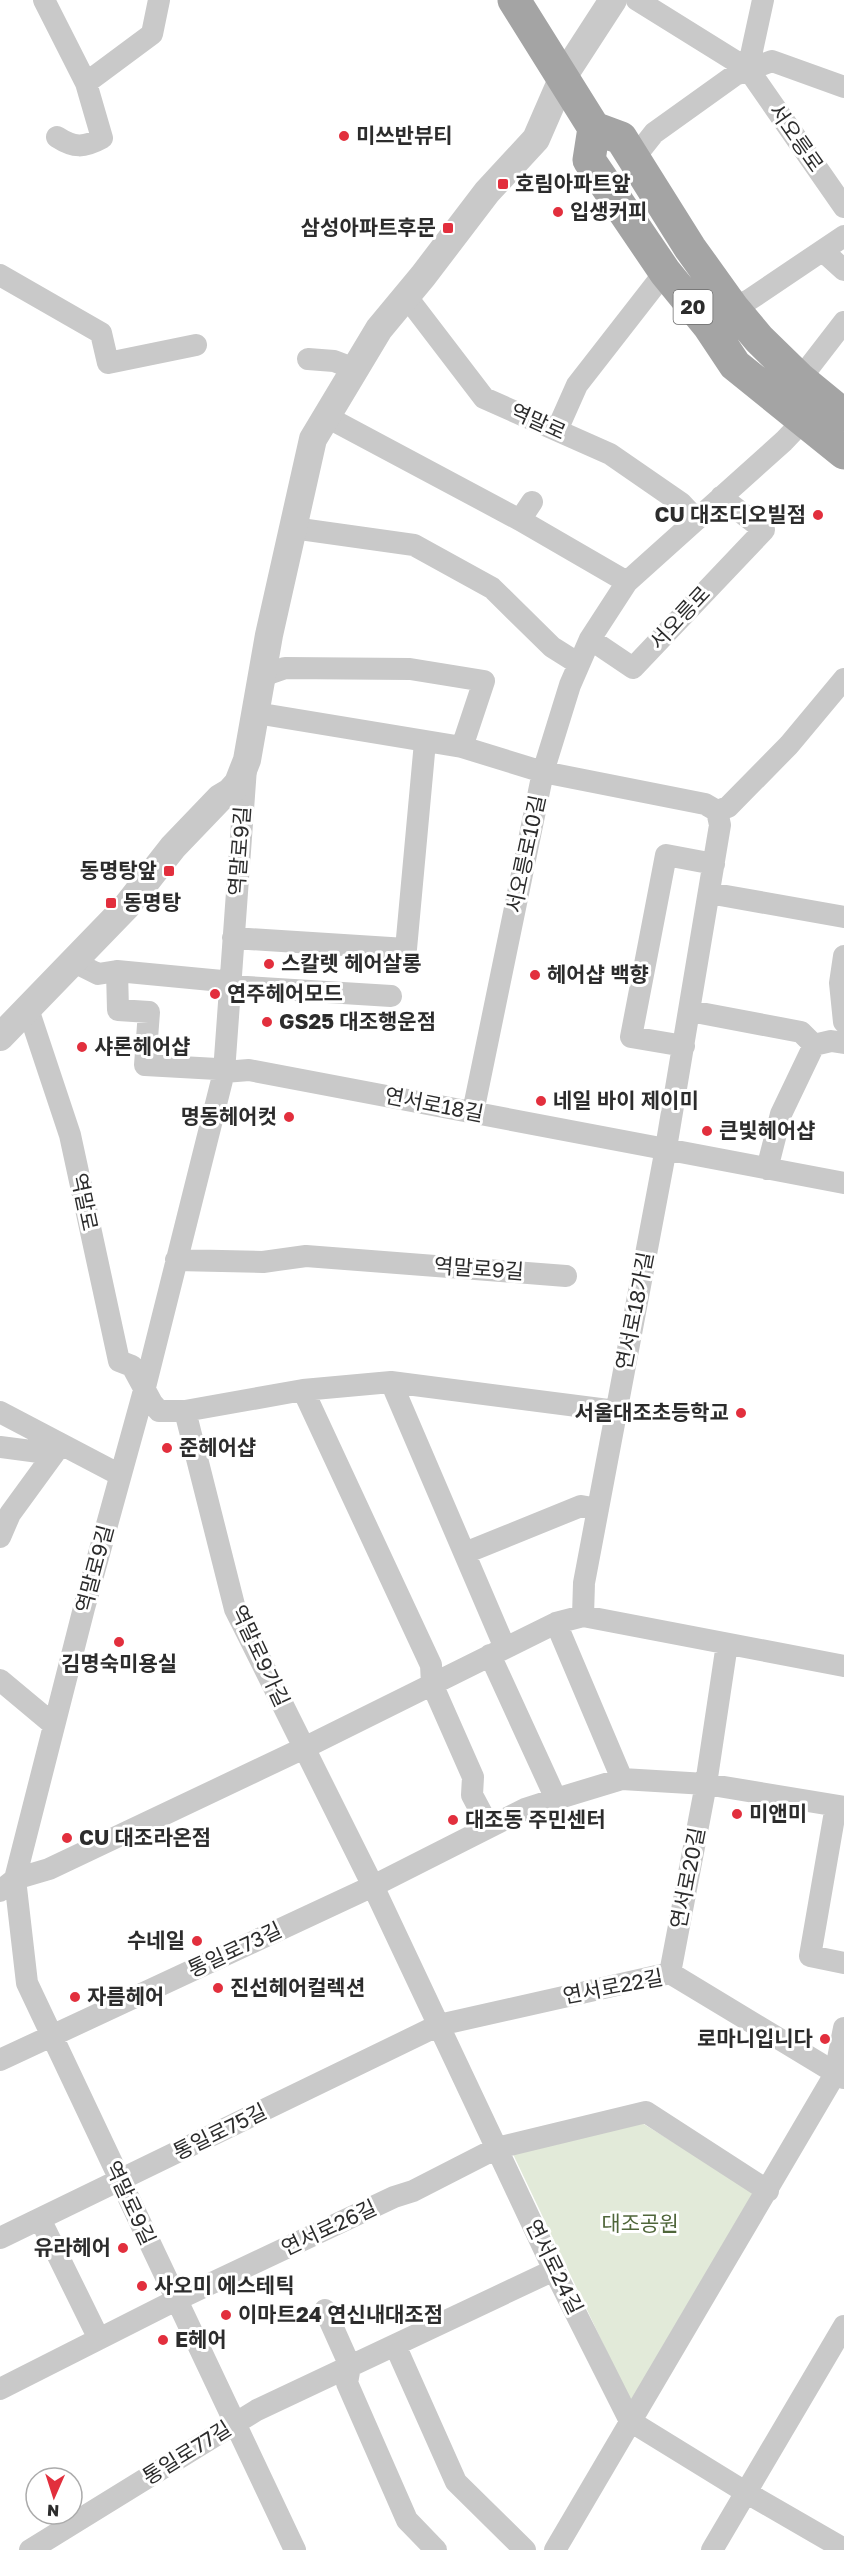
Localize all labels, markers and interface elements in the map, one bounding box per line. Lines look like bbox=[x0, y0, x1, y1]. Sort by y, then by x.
street label: 서오릉로 bbox=[764, 98, 830, 177]
place label: 미쓰반뷰티 bbox=[356, 122, 453, 148]
marker: 미쓰반뷰티 bbox=[337, 129, 351, 143]
place label: 호림아파트앞 bbox=[515, 170, 631, 196]
marker: 호림아파트앞 bbox=[496, 177, 510, 191]
place label: 입생커피 bbox=[570, 198, 647, 224]
marker: 입생커피 bbox=[551, 205, 565, 219]
place label: 삼성아파트후문 bbox=[301, 214, 436, 240]
marker: 삼성아파트후문 bbox=[441, 221, 455, 235]
road number: 20 bbox=[674, 290, 712, 324]
street label: 역말로 bbox=[507, 397, 570, 445]
place label: CU 대조디오빌점 bbox=[655, 501, 806, 527]
marker: CU 대조디오빌점 bbox=[811, 508, 825, 522]
street label: 서오릉로 bbox=[643, 580, 715, 654]
street label: 서오릉로10길 bbox=[500, 792, 550, 915]
street label: 역말로9길 bbox=[223, 805, 255, 897]
place label: 동명탕앞 bbox=[80, 857, 157, 883]
marker: 동명탕앞 bbox=[162, 864, 176, 878]
place label: 동명탕 bbox=[123, 889, 181, 915]
marker: 동명탕 bbox=[104, 896, 118, 910]
place label: 스칼렛 헤어살롱 bbox=[281, 950, 422, 976]
marker: 스칼렛 헤어살롱 bbox=[262, 957, 276, 971]
place label: 헤어샵 백향 bbox=[547, 961, 649, 987]
marker: 헤어샵 백향 bbox=[528, 968, 542, 982]
place label: 연주헤어모드 bbox=[227, 980, 343, 1006]
marker: 연주헤어모드 bbox=[208, 987, 222, 1001]
place label: GS25 대조행운점 bbox=[279, 1008, 436, 1034]
marker: GS25 대조행운점 bbox=[260, 1015, 274, 1029]
place label: 샤론헤어샵 bbox=[94, 1033, 191, 1059]
marker: 샤론헤어샵 bbox=[75, 1040, 89, 1054]
street label: 연서로18길 bbox=[382, 1082, 486, 1126]
place label: 네일 바이 제이미 bbox=[553, 1087, 699, 1113]
marker: 네일 바이 제이미 bbox=[534, 1094, 548, 1108]
place label: 명동헤어컷 bbox=[180, 1103, 277, 1129]
marker: 명동헤어컷 bbox=[282, 1110, 296, 1124]
place label: 큰빛헤어샵 bbox=[719, 1117, 816, 1143]
marker: 큰빛헤어샵 bbox=[700, 1124, 714, 1138]
street label: 역말로 bbox=[66, 1171, 104, 1233]
street label: 연서로18가길 bbox=[610, 1250, 658, 1372]
street label: 역말로9길 bbox=[433, 1252, 525, 1284]
place label: 서울대조초등학교 bbox=[574, 1399, 729, 1425]
marker: 서울대조초등학교 bbox=[734, 1406, 748, 1420]
place label: 준헤어샵 bbox=[179, 1434, 256, 1460]
marker: 준헤어샵 bbox=[160, 1441, 174, 1455]
street label: 역말로9길 bbox=[70, 1522, 118, 1616]
street label: 역말로9가길 bbox=[226, 1601, 296, 1711]
marker: 김명숙미용실 bbox=[112, 1635, 126, 1649]
place label: 김명숙미용실 bbox=[61, 1650, 177, 1676]
place label: 미앤미 bbox=[749, 1800, 807, 1826]
place label: 대조동 주민센터 bbox=[465, 1806, 606, 1832]
marker: 미앤미 bbox=[730, 1807, 744, 1821]
marker: 대조동 주민센터 bbox=[446, 1813, 460, 1827]
place label: CU 대조라온점 bbox=[79, 1824, 211, 1850]
street label: 연서로20길 bbox=[664, 1825, 710, 1931]
marker: CU 대조라온점 bbox=[60, 1831, 74, 1845]
street label: 통일로73길 bbox=[183, 1916, 286, 1982]
place label: 수네일 bbox=[127, 1927, 185, 1953]
marker: 수네일 bbox=[190, 1934, 204, 1948]
street label: 연서로22길 bbox=[560, 1964, 665, 2008]
place label: 진선헤어컬렉션 bbox=[230, 1974, 365, 2000]
marker: 진선헤어컬렉션 bbox=[211, 1981, 225, 1995]
place label: 자름헤어 bbox=[87, 1983, 164, 2009]
marker: 자름헤어 bbox=[68, 1990, 82, 2004]
place label: 로마니입니다 bbox=[697, 2025, 813, 2051]
marker: 로마니입니다 bbox=[818, 2032, 832, 2046]
street label: 통일로75길 bbox=[169, 2097, 270, 2165]
street label: 역말로9길 bbox=[100, 2156, 162, 2249]
street label: 연서로26길 bbox=[277, 2194, 380, 2260]
park label: 대조공원 bbox=[601, 2210, 679, 2236]
street label: 연서로24길 bbox=[521, 2215, 589, 2318]
place label: 유라헤어 bbox=[34, 2234, 111, 2260]
marker: 유라헤어 bbox=[116, 2241, 130, 2255]
place label: 사오미 에스테틱 bbox=[154, 2272, 295, 2298]
marker: 사오미 에스테틱 bbox=[135, 2279, 149, 2293]
place label: 이마트24 연신내대조점 bbox=[238, 2301, 443, 2327]
marker: 이마트24 연신내대조점 bbox=[219, 2308, 233, 2322]
place label: E헤어 bbox=[175, 2326, 227, 2352]
marker: E헤어 bbox=[156, 2333, 170, 2347]
street label: 통일로77길 bbox=[137, 2415, 236, 2490]
north arrow bbox=[24, 2466, 84, 2526]
text: N bbox=[47, 2501, 60, 2521]

